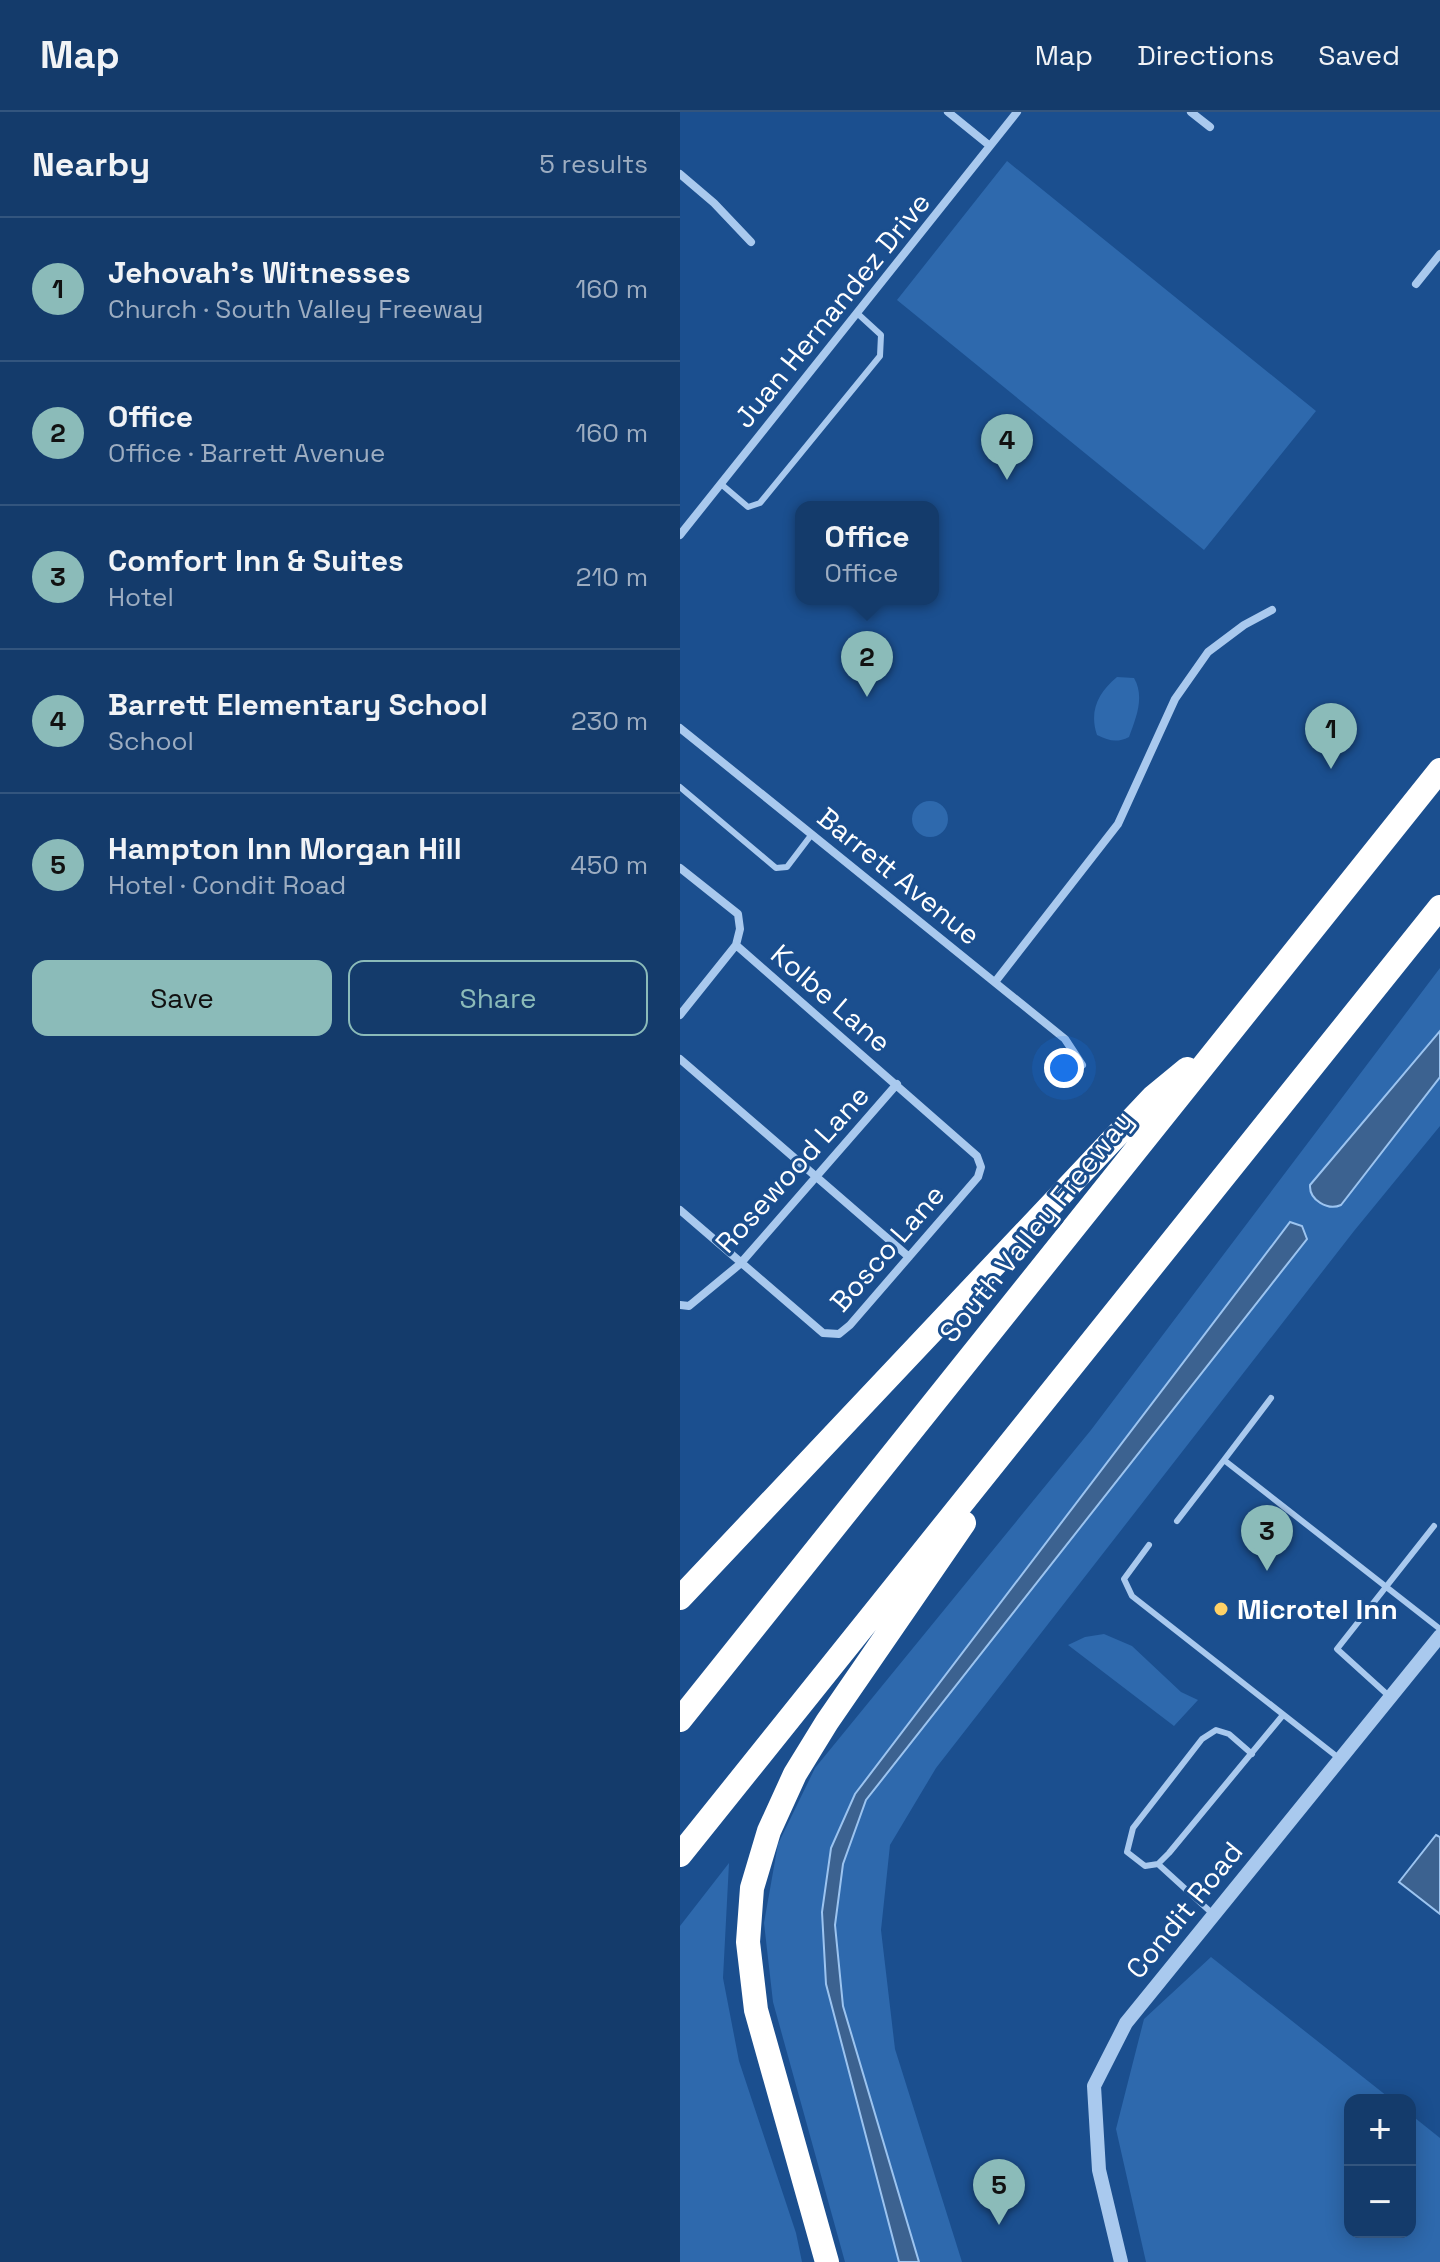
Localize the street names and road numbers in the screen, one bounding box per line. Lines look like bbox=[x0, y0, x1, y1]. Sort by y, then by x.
street label: Juan Hernandez Drive bbox=[726, 185, 938, 435]
street label: Barrett Avenue bbox=[810, 799, 988, 953]
street label: Kolbe Lane bbox=[763, 936, 899, 1060]
street label: Rosewood Lane bbox=[707, 1078, 877, 1260]
street label: South Valley Freeway bbox=[931, 1103, 1141, 1349]
street label: Bosco Lane bbox=[822, 1177, 952, 1319]
street label: Condit Road bbox=[1118, 1834, 1250, 1986]

